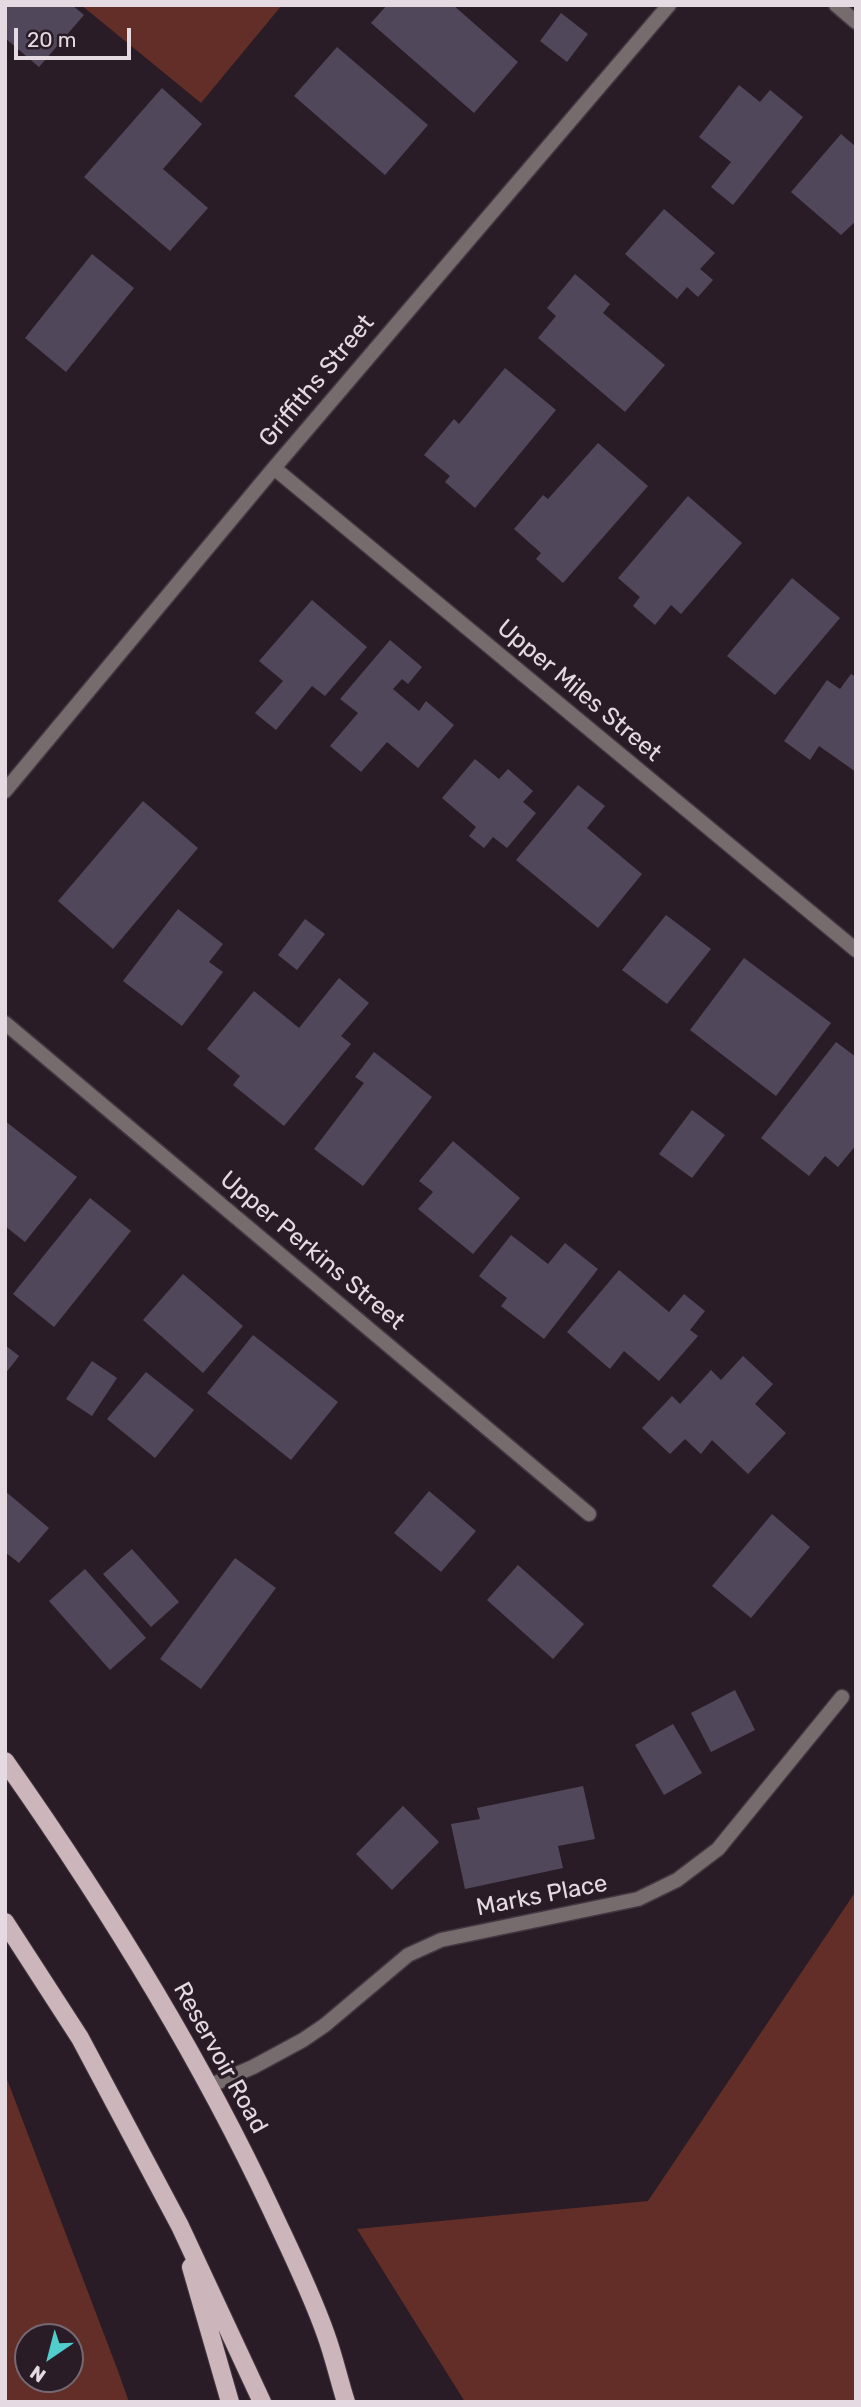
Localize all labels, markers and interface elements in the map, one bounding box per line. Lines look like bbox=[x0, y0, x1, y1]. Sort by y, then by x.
scale bar bbox=[18, 14, 135, 58]
text: 20 m bbox=[27, 27, 76, 52]
street label: Griffiths Street bbox=[253, 309, 381, 453]
street label: Upper Miles Street bbox=[491, 614, 667, 768]
street label: Upper Perkins Street bbox=[214, 1165, 410, 1337]
street label: Marks Place bbox=[474, 1869, 610, 1923]
street label: Reservoir Road bbox=[167, 1977, 273, 2139]
north arrow bbox=[14, 2323, 84, 2393]
text: N bbox=[26, 2361, 50, 2387]

